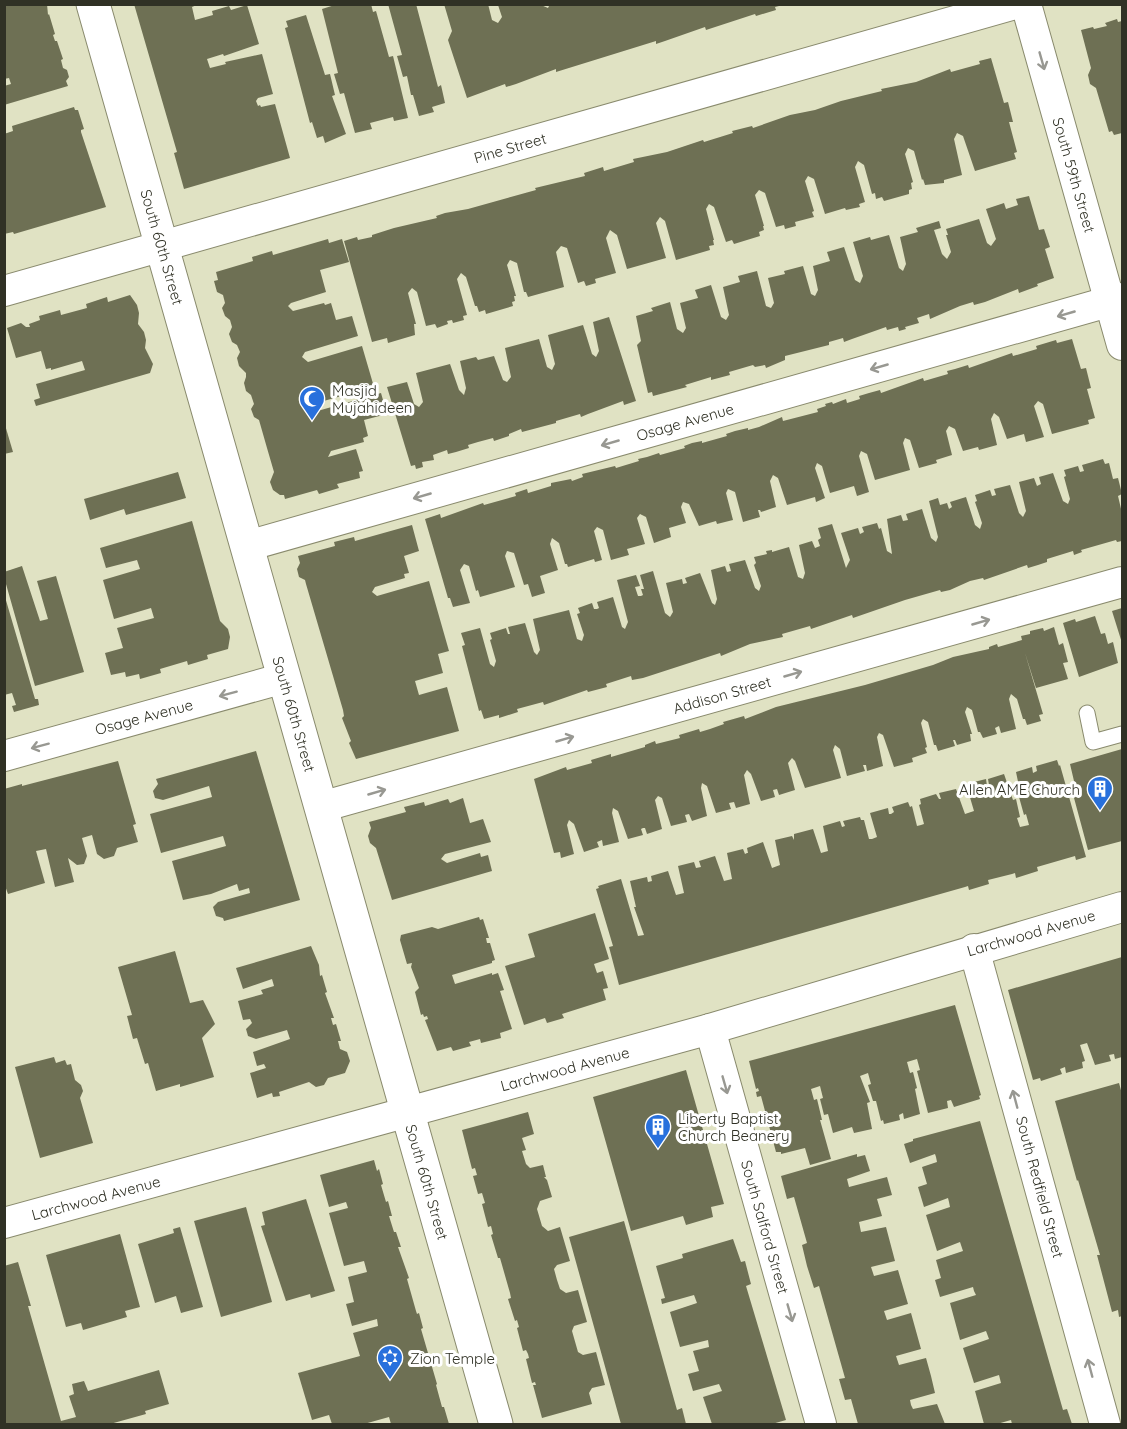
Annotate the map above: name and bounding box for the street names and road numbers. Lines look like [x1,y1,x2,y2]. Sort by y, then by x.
street label: South 59th Street [1048,115,1100,235]
street label: Pine Street [472,129,548,167]
street label: South 60th Street [136,187,188,307]
street label: Osage Avenue [634,399,736,445]
street label: South 60th Street [268,654,320,774]
street label: Addison Street [671,672,773,718]
street label: Osage Avenue [93,695,195,739]
street label: Larchwood Avenue [965,906,1097,960]
street label: Larchwood Avenue [498,1043,632,1095]
street label: South Redfield Street [1012,1114,1068,1260]
street label: South 60th Street [401,1122,453,1242]
street label: South Salford Street [737,1158,793,1296]
street label: Larchwood Avenue [29,1172,163,1224]

